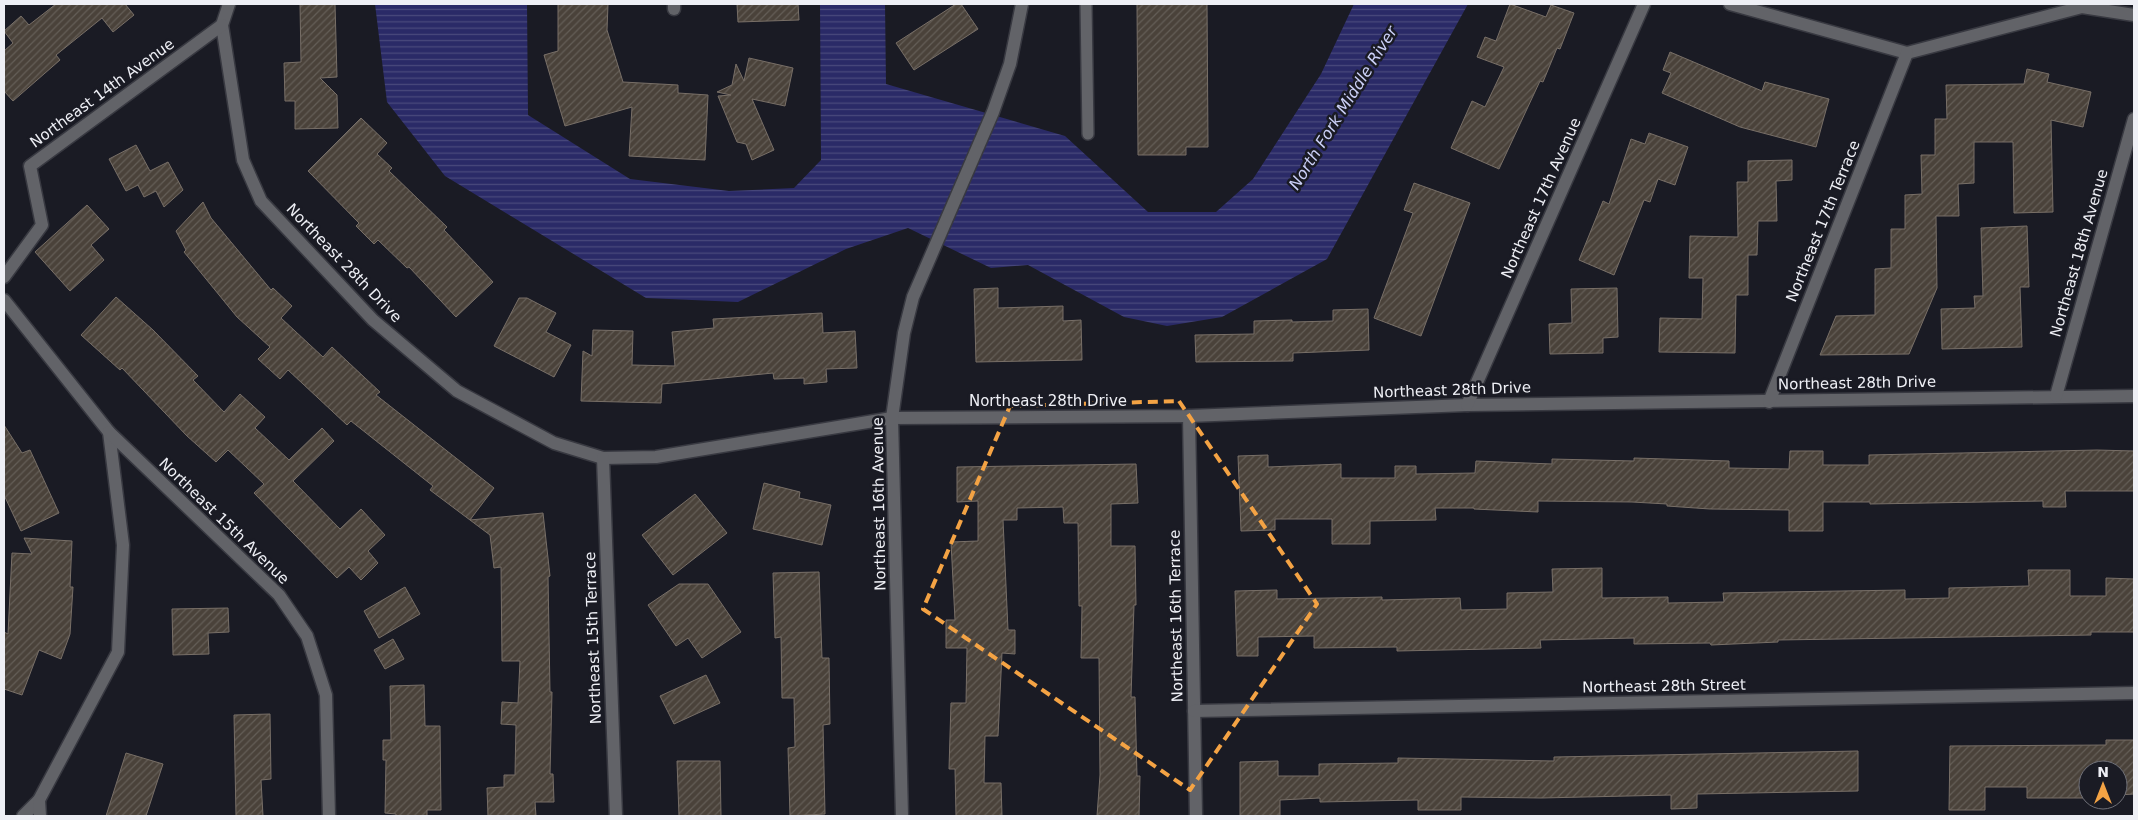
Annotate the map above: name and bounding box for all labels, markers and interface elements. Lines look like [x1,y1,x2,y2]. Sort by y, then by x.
water label: North Fork Middle River [1285,22,1402,193]
street label: Northeast 14th Avenue [26,35,178,151]
street label: Northeast 17th Avenue [1497,115,1585,281]
street label: Northeast 17th Terrace [1782,138,1864,304]
street label: Northeast 18th Avenue [2046,167,2112,339]
street label: Northeast 28th Drive [283,200,405,326]
street label: Northeast 28th Drive [1778,373,1936,393]
street label: Northeast 28th Drive [1373,378,1531,402]
street label: Northeast 28th Drive [969,392,1127,410]
street label: Northeast 16th Avenue [868,417,890,591]
street label: Northeast 15th Avenue [155,454,293,588]
street label: Northeast 16th Terrace [1165,530,1187,702]
street label: Northeast 15th Terrace [581,551,605,725]
street label: Northeast 28th Street [1582,676,1746,696]
north arrow [2078,760,2128,810]
text: N [2097,764,2109,780]

